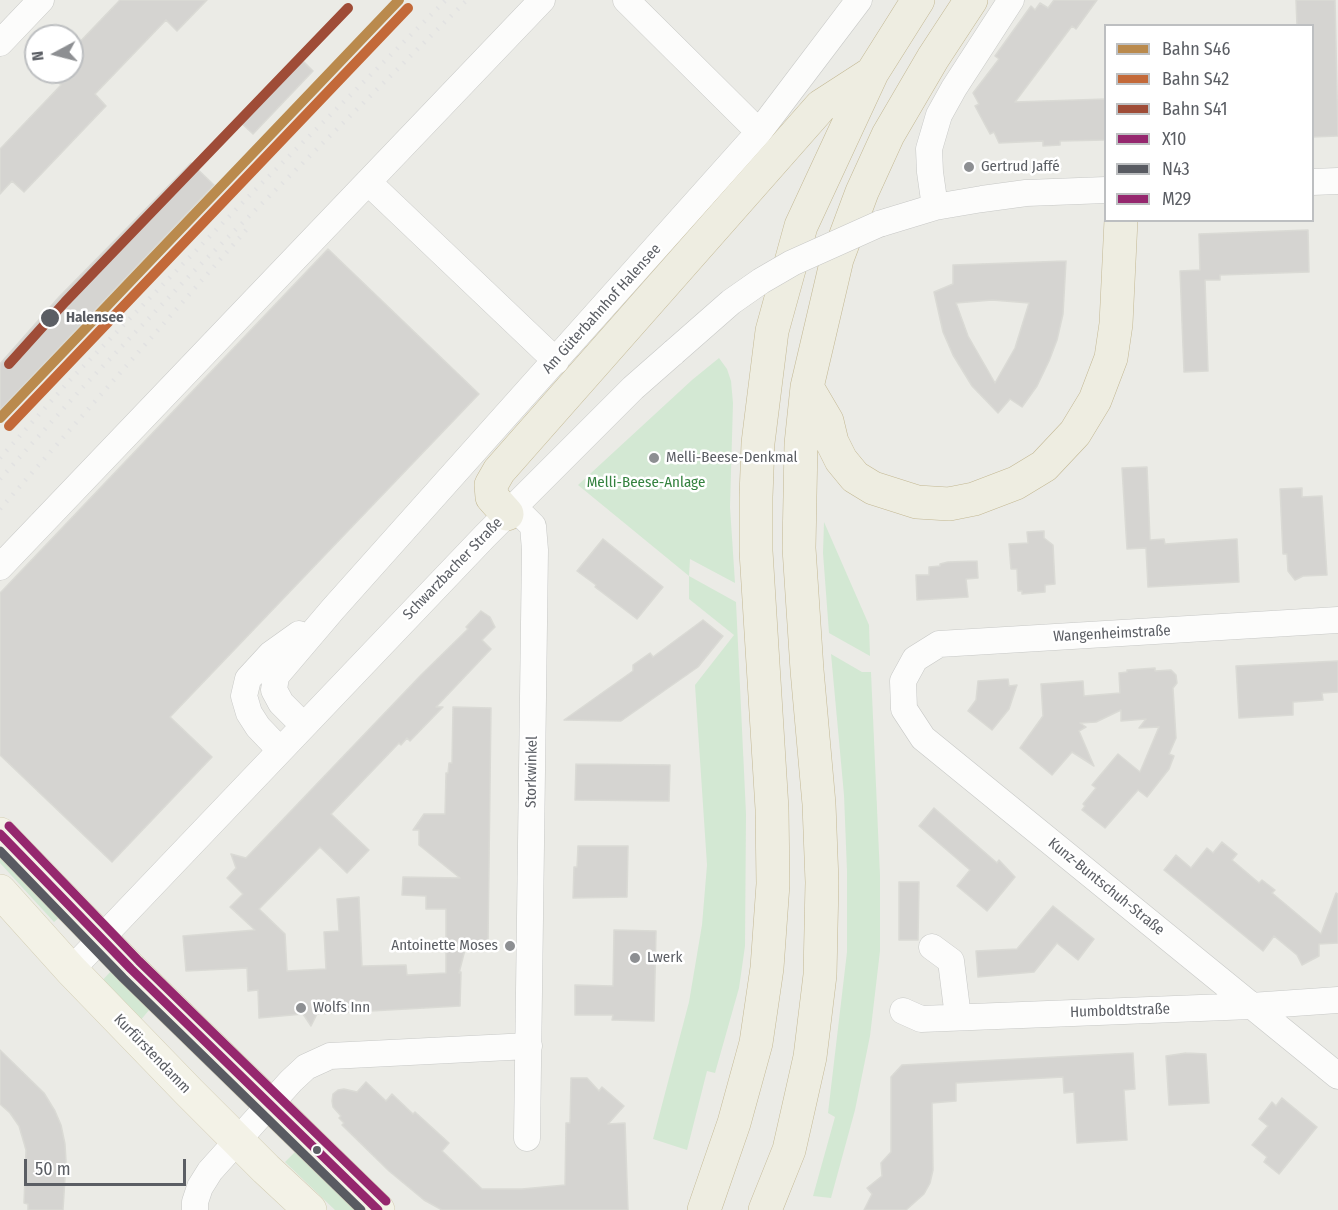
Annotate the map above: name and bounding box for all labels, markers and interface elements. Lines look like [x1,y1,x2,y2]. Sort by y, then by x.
north arrow [24,24,84,84]
legend [1104,24,1314,222]
text: Bahn S46 [1162,38,1230,60]
text: N [28,50,48,62]
text: Bahn S42 [1162,68,1229,90]
text: Bahn S41 [1162,98,1228,120]
text: X10 [1162,128,1186,150]
place label: Gertrud Jaffé [981,158,1060,176]
text: N43 [1162,158,1190,180]
marker: Gertrud Jaffé [962,160,976,174]
text: M29 [1162,188,1191,210]
street label: Am Güterbahnhof Halensee [539,240,665,378]
marker: Halensee [39,307,61,329]
place label: Halensee [66,309,124,327]
place label: Melli-Beese-Denkmal [666,449,797,467]
marker: Melli-Beese-Denkmal [647,451,661,465]
park label: Melli-Beese-Anlage [587,474,705,492]
street label: Schwarzbacher Straße [400,514,506,624]
street label: Wangenheimstraße [1053,622,1171,646]
street label: Storkwinkel [522,736,542,808]
street label: Kunz-Buntschuh-Straße [1044,834,1168,940]
place label: Antoinette Moses [391,937,498,955]
marker: Antoinette Moses [503,939,517,953]
place label: Lwerk [647,949,682,967]
marker: Lwerk [628,951,642,965]
place label: Wolfs Inn [313,999,370,1017]
street label: Humboldtstraße [1070,1000,1170,1022]
marker: Wolfs Inn [294,1001,308,1015]
street label: Kurfürstendamm [110,1011,194,1097]
unlabelled marker [311,1144,323,1156]
scale bar [27,1147,189,1185]
text: 50 m [35,1158,71,1180]

